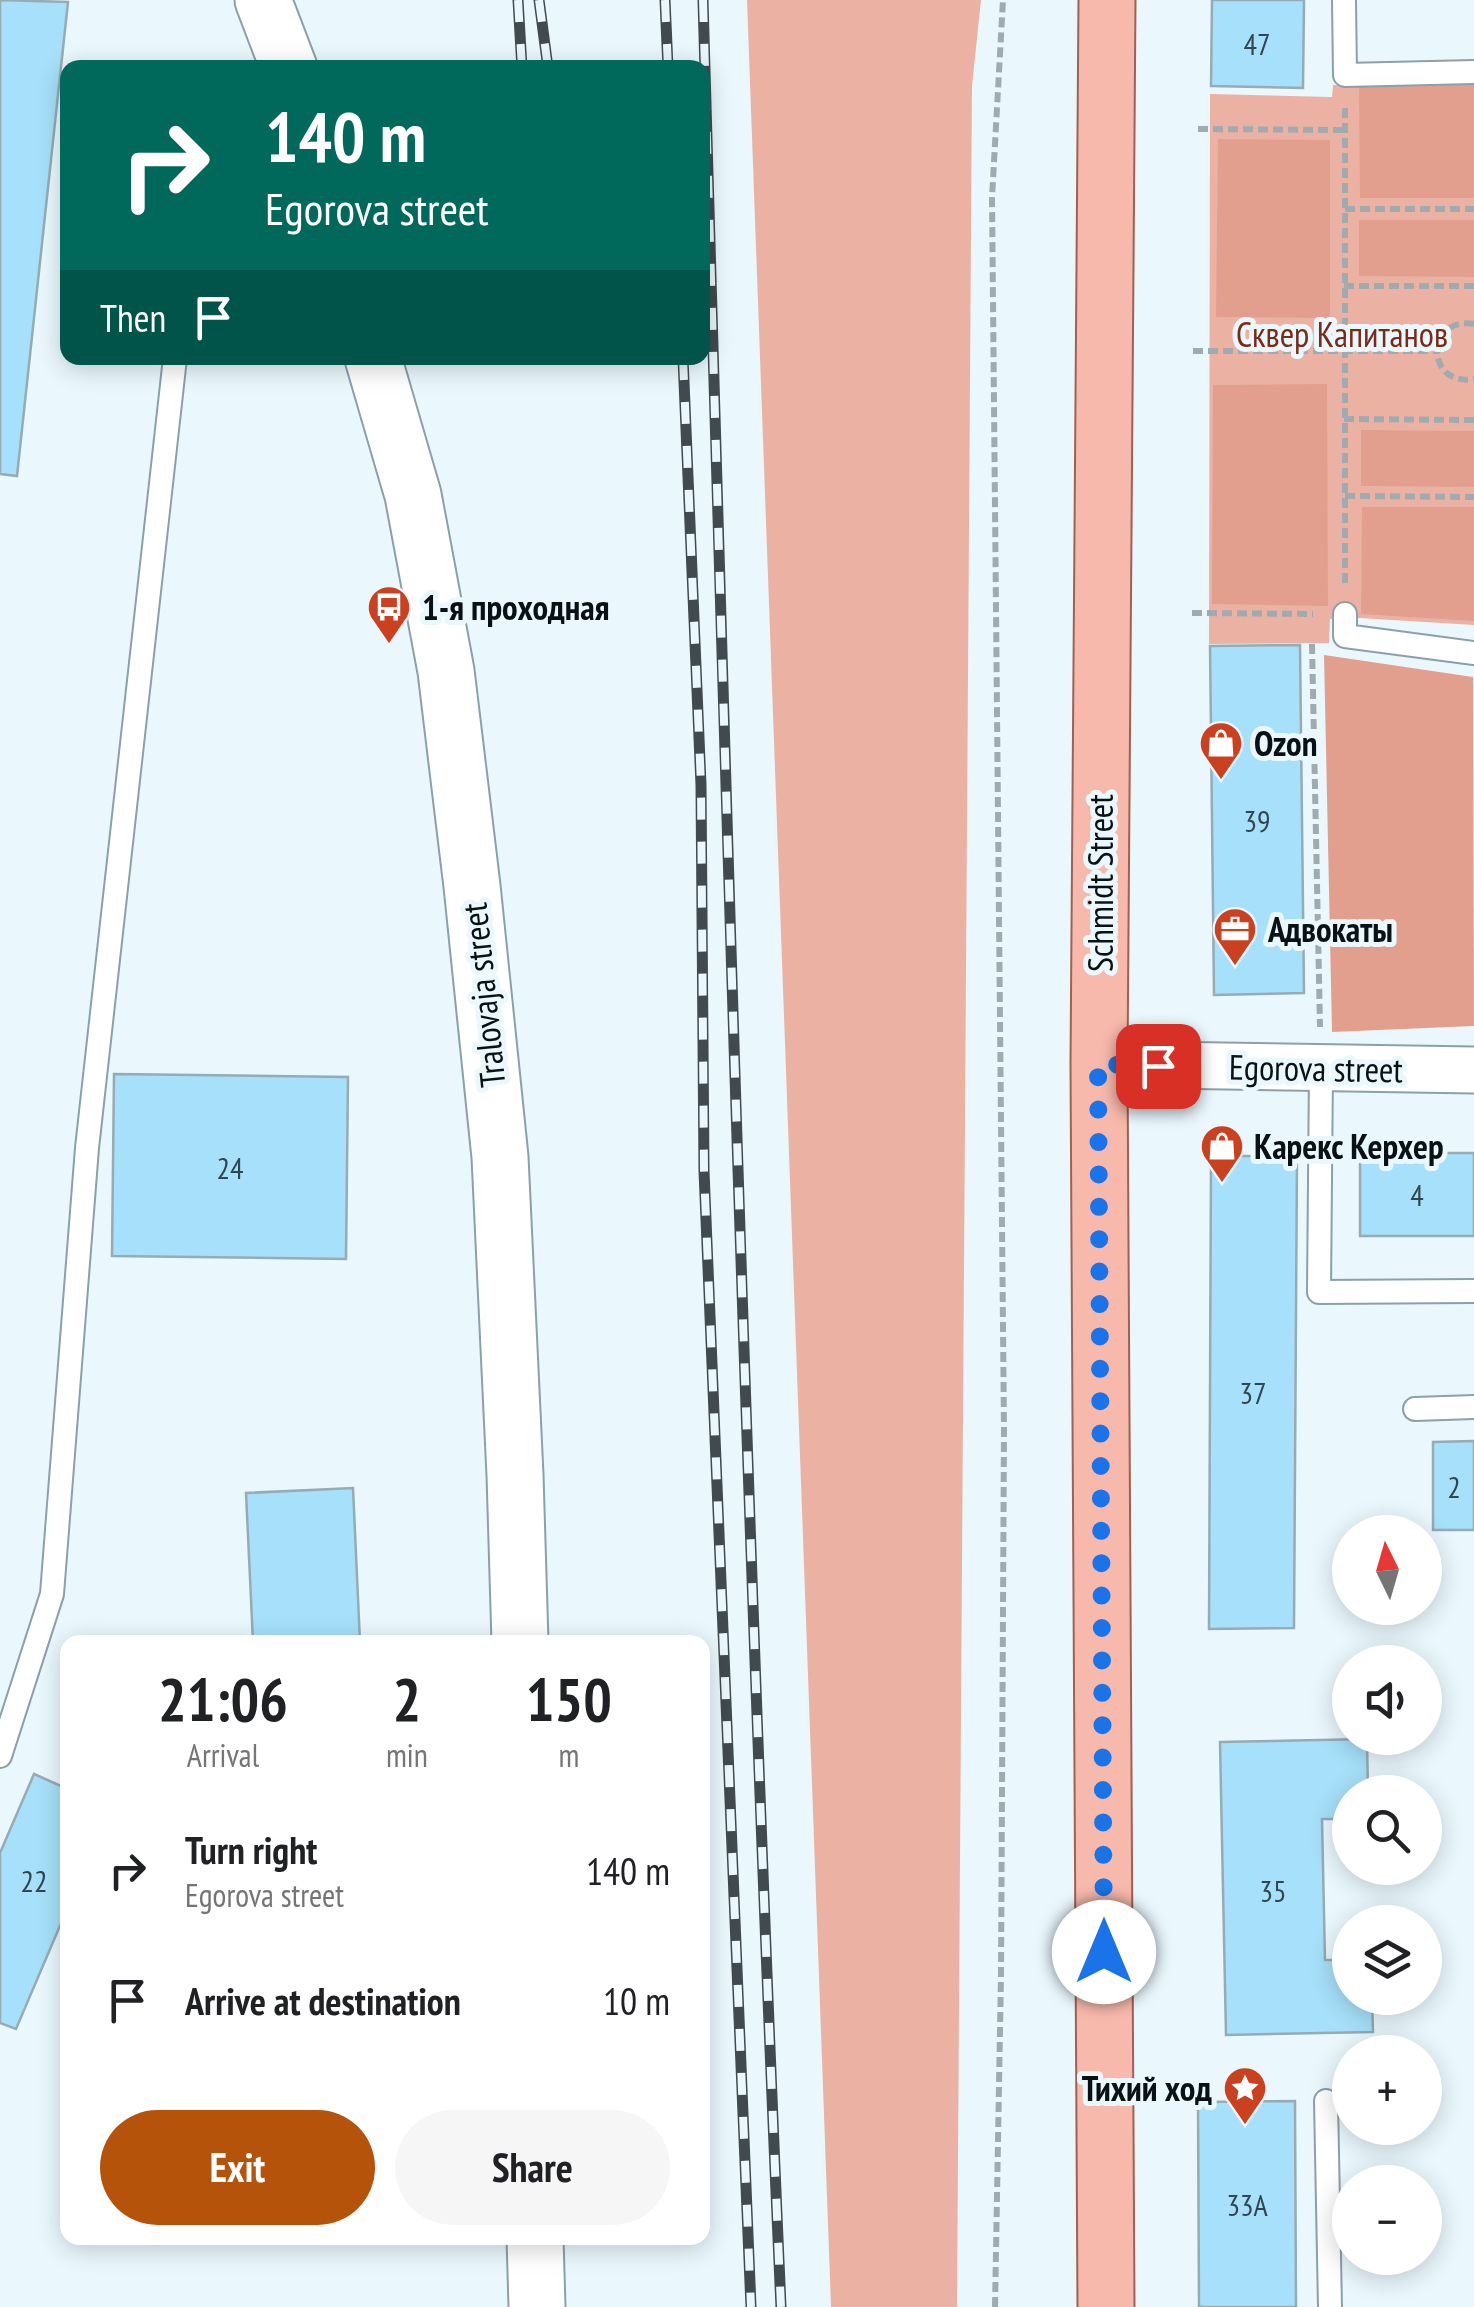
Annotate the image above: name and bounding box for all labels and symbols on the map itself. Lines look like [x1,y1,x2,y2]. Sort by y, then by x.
house number: 47 [1244,24,1271,63]
park label: Сквер Капитанов [1236,311,1448,357]
bus stop icon: 1-я проходная [366,584,412,645]
place label: 1-я проходная [422,584,609,630]
shop icon: Ozon [1198,720,1244,781]
place label: Ozon [1254,720,1317,766]
street label: Schmidt Street [1077,794,1123,972]
house number: 39 [1244,801,1271,840]
street label: Tralovaja street [450,900,516,1089]
office icon: Адвокаты [1212,906,1258,967]
place label: Адвокаты [1267,906,1393,952]
pin [1116,1024,1201,1109]
street label: Egorova street [1229,1043,1404,1093]
shop icon: Карекс Керхер [1199,1123,1245,1184]
place label: Карекс Керхер [1254,1123,1444,1169]
house number: 24 [217,1148,244,1187]
house number: 4 [1410,1175,1424,1214]
house number: 37 [1240,1373,1267,1412]
house number: 2 [1447,1467,1461,1506]
north arrow [1332,1515,1442,1625]
house number: 22 [21,1861,48,1900]
house number: 35 [1260,1871,1287,1910]
position arrow [1052,1900,1156,2004]
place label: Тихий ход [1082,2065,1212,2111]
place icon: Тихий ход [1222,2065,1268,2126]
house number: 33А [1226,2185,1268,2224]

